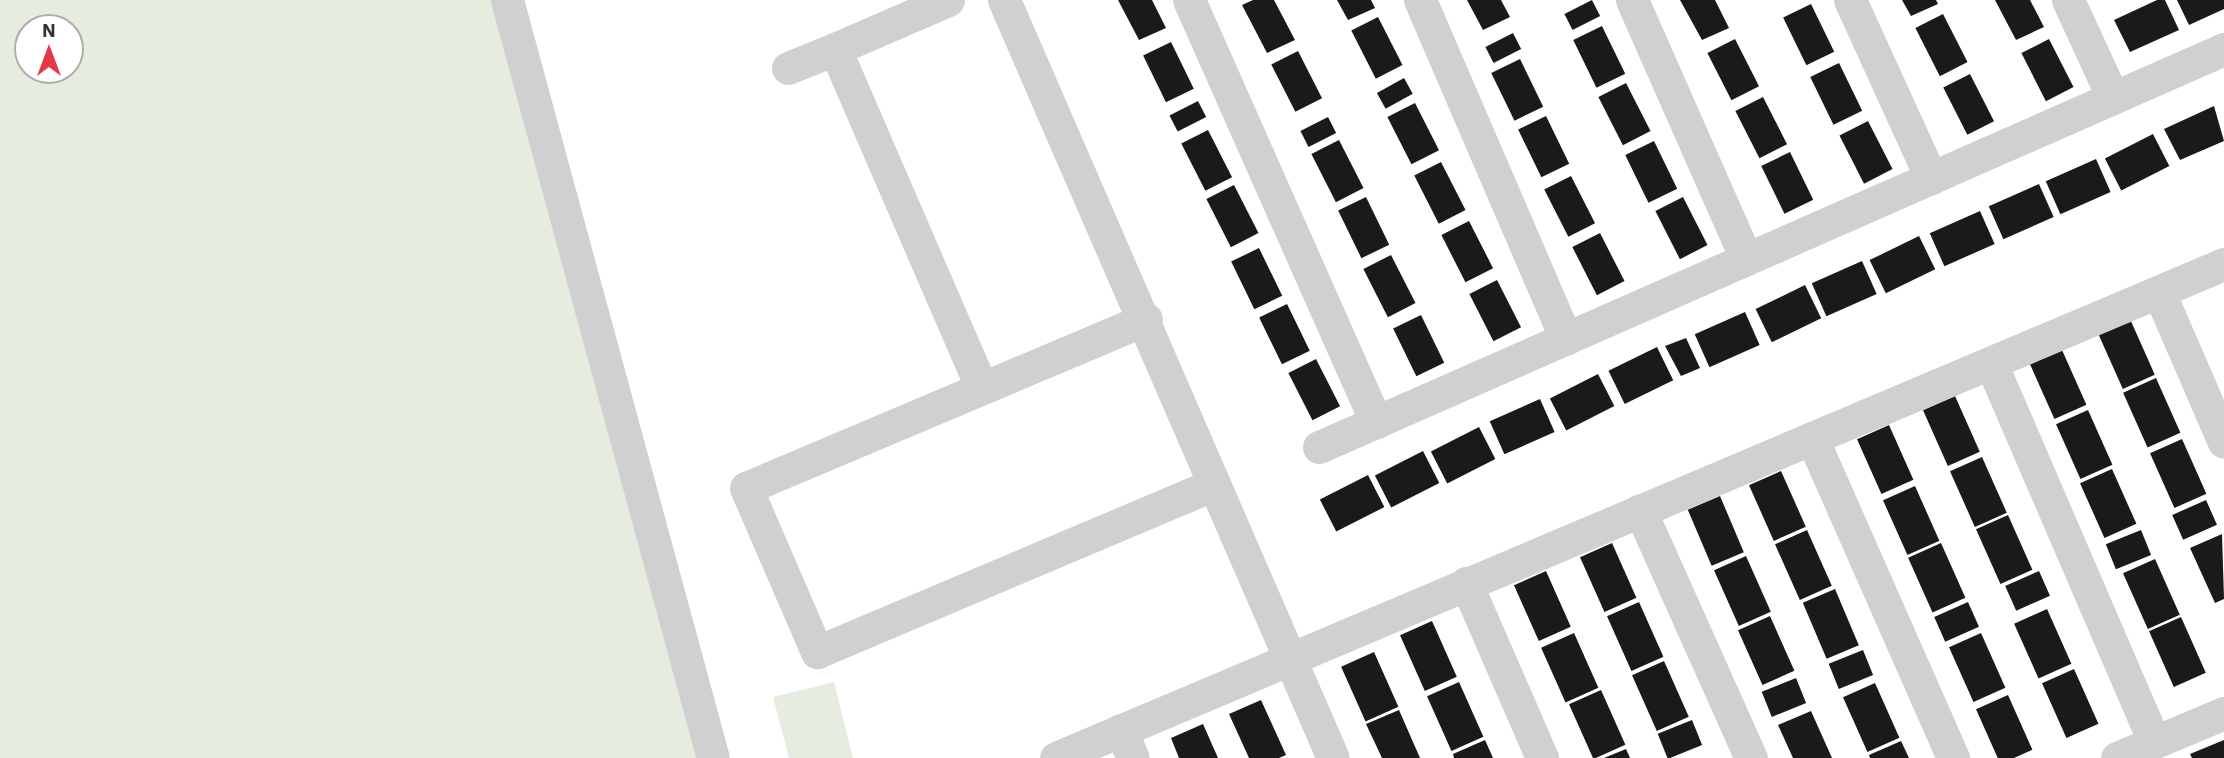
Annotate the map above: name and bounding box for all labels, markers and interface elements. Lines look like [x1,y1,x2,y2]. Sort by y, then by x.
north arrow [14,14,84,84]
text: N [42,18,56,42]

